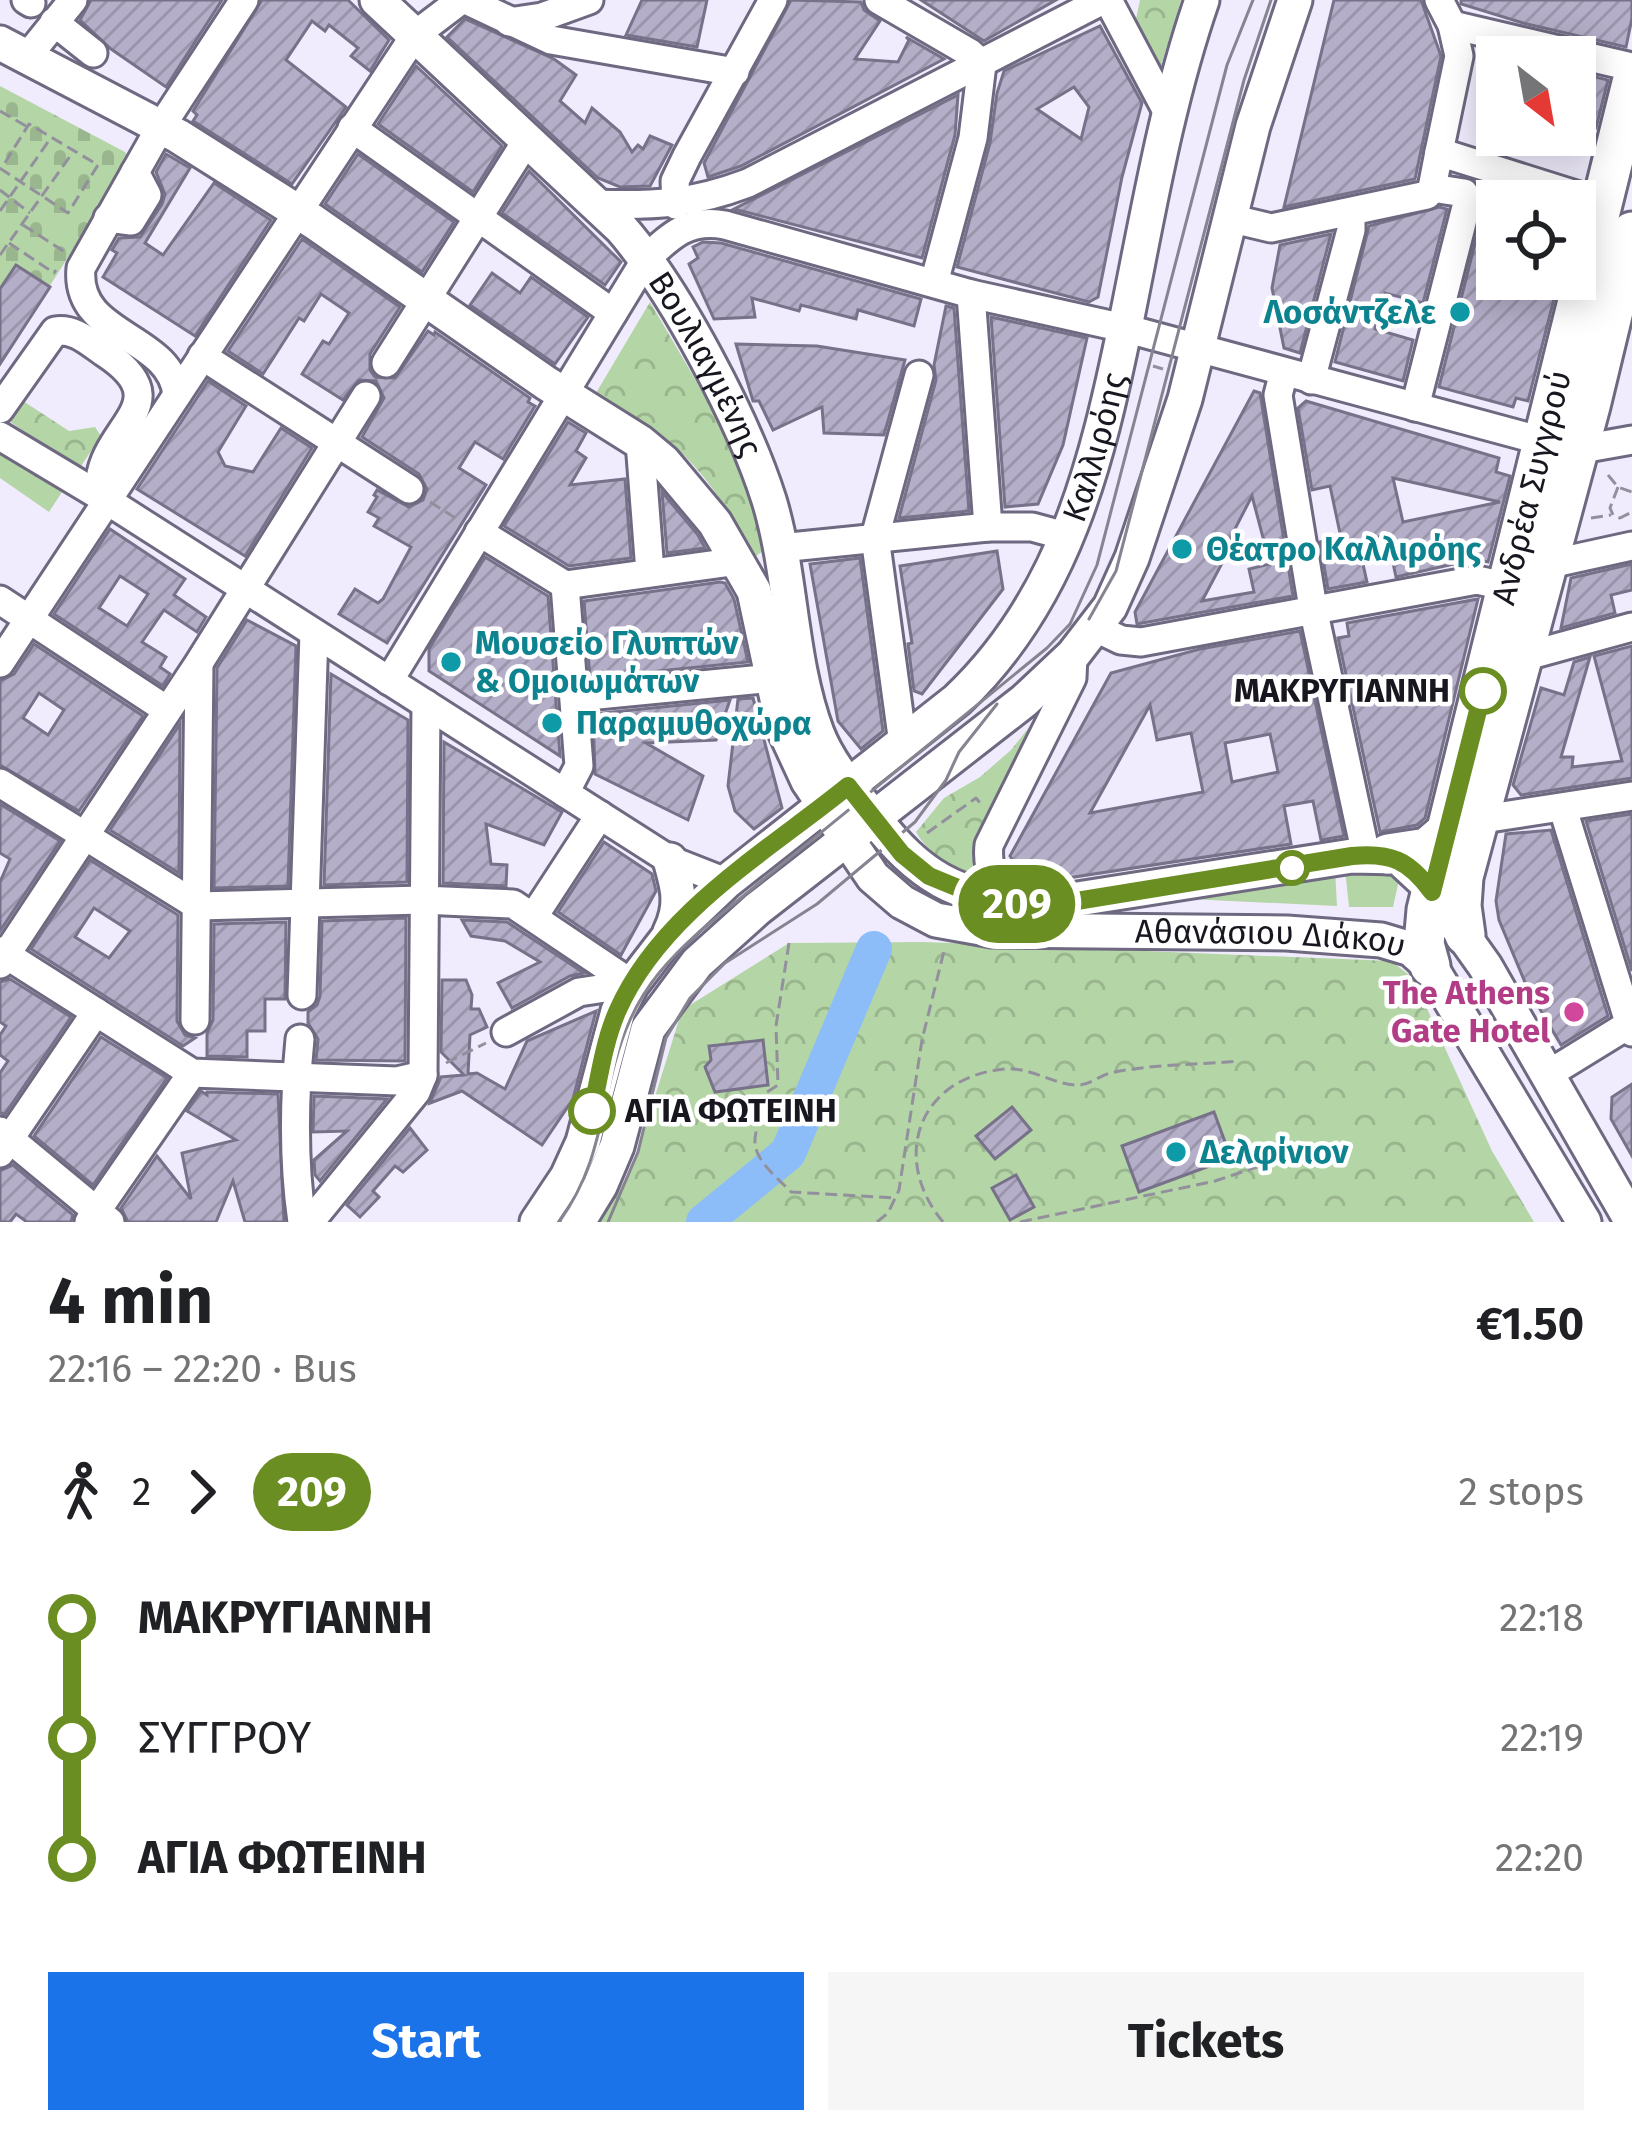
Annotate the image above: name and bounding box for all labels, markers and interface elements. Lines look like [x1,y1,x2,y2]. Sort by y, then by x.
north arrow [1476,36,1596,156]
map controls [1476,36,1596,300]
button: locate [1476,180,1596,300]
street label: Βουλιαγμένης [640,264,771,463]
place label: Λοσάντζελε [1263,292,1436,332]
marker: Λοσάντζελε [1447,299,1473,325]
street label: Ανδρέα Συγγρού [1483,367,1580,609]
street label: Καλλιρόης [1054,369,1135,527]
place label: Θέατρο Καλλιρόης [1206,529,1482,569]
marker: Θέατρο Καλλιρόης [1169,536,1195,562]
place label: Μουσείο Γλυπτών & Ομοιωμάτων [475,623,739,701]
marker: Μουσείο Γλυπτών & Ομοιωμάτων [438,649,464,675]
marker: ΜΑΚΡΥΓΙΑΝΝΗ [1461,669,1505,713]
place label: ΜΑΚΡΥΓΙΑΝΝΗ [1234,671,1450,711]
place label: Παραμυθοχώρα [576,703,812,743]
marker: Παραμυθοχώρα [539,710,565,736]
unlabelled marker [1276,852,1308,884]
line badge: 209 [948,865,1086,943]
text: 209 [982,879,1052,929]
street label: Αθανάσιου Διάκου [1135,911,1411,966]
place label: The Athens Gate Hotel [1383,973,1550,1051]
marker: The Athens Gate Hotel [1561,999,1587,1025]
marker: ΑΓΙΑ ΦΩΤΕΙΝΗ [570,1089,614,1133]
place label: ΑΓΙΑ ΦΩΤΕΙΝΗ [624,1091,837,1131]
place label: Δελφίνιον [1199,1132,1349,1172]
marker: Δελφίνιον [1163,1139,1189,1165]
text: 4 min [48,1261,213,1340]
text: €1.50 [1476,1297,1584,1351]
text: 22:16 – 22:20 · Bus [48,1346,357,1392]
icon: walk [48,1459,114,1525]
icon: forward [169,1459,235,1525]
text: 209 [277,1467,347,1517]
text: 2 [132,1469,151,1515]
text: 2 stops [1458,1469,1584,1515]
text: ΜΑΚΡΥΓΙΑΝΝΗ [138,1591,433,1645]
text: 22:18 [1499,1595,1584,1641]
text: ΣΥΓΓΡΟΥ [138,1711,311,1765]
text: 22:19 [1500,1715,1584,1761]
text: ΑΓΙΑ ΦΩΤΕΙΝΗ [138,1831,427,1885]
text: 22:20 [1495,1835,1584,1881]
button: Start [48,1972,804,2110]
button: Tickets [828,1972,1584,2110]

